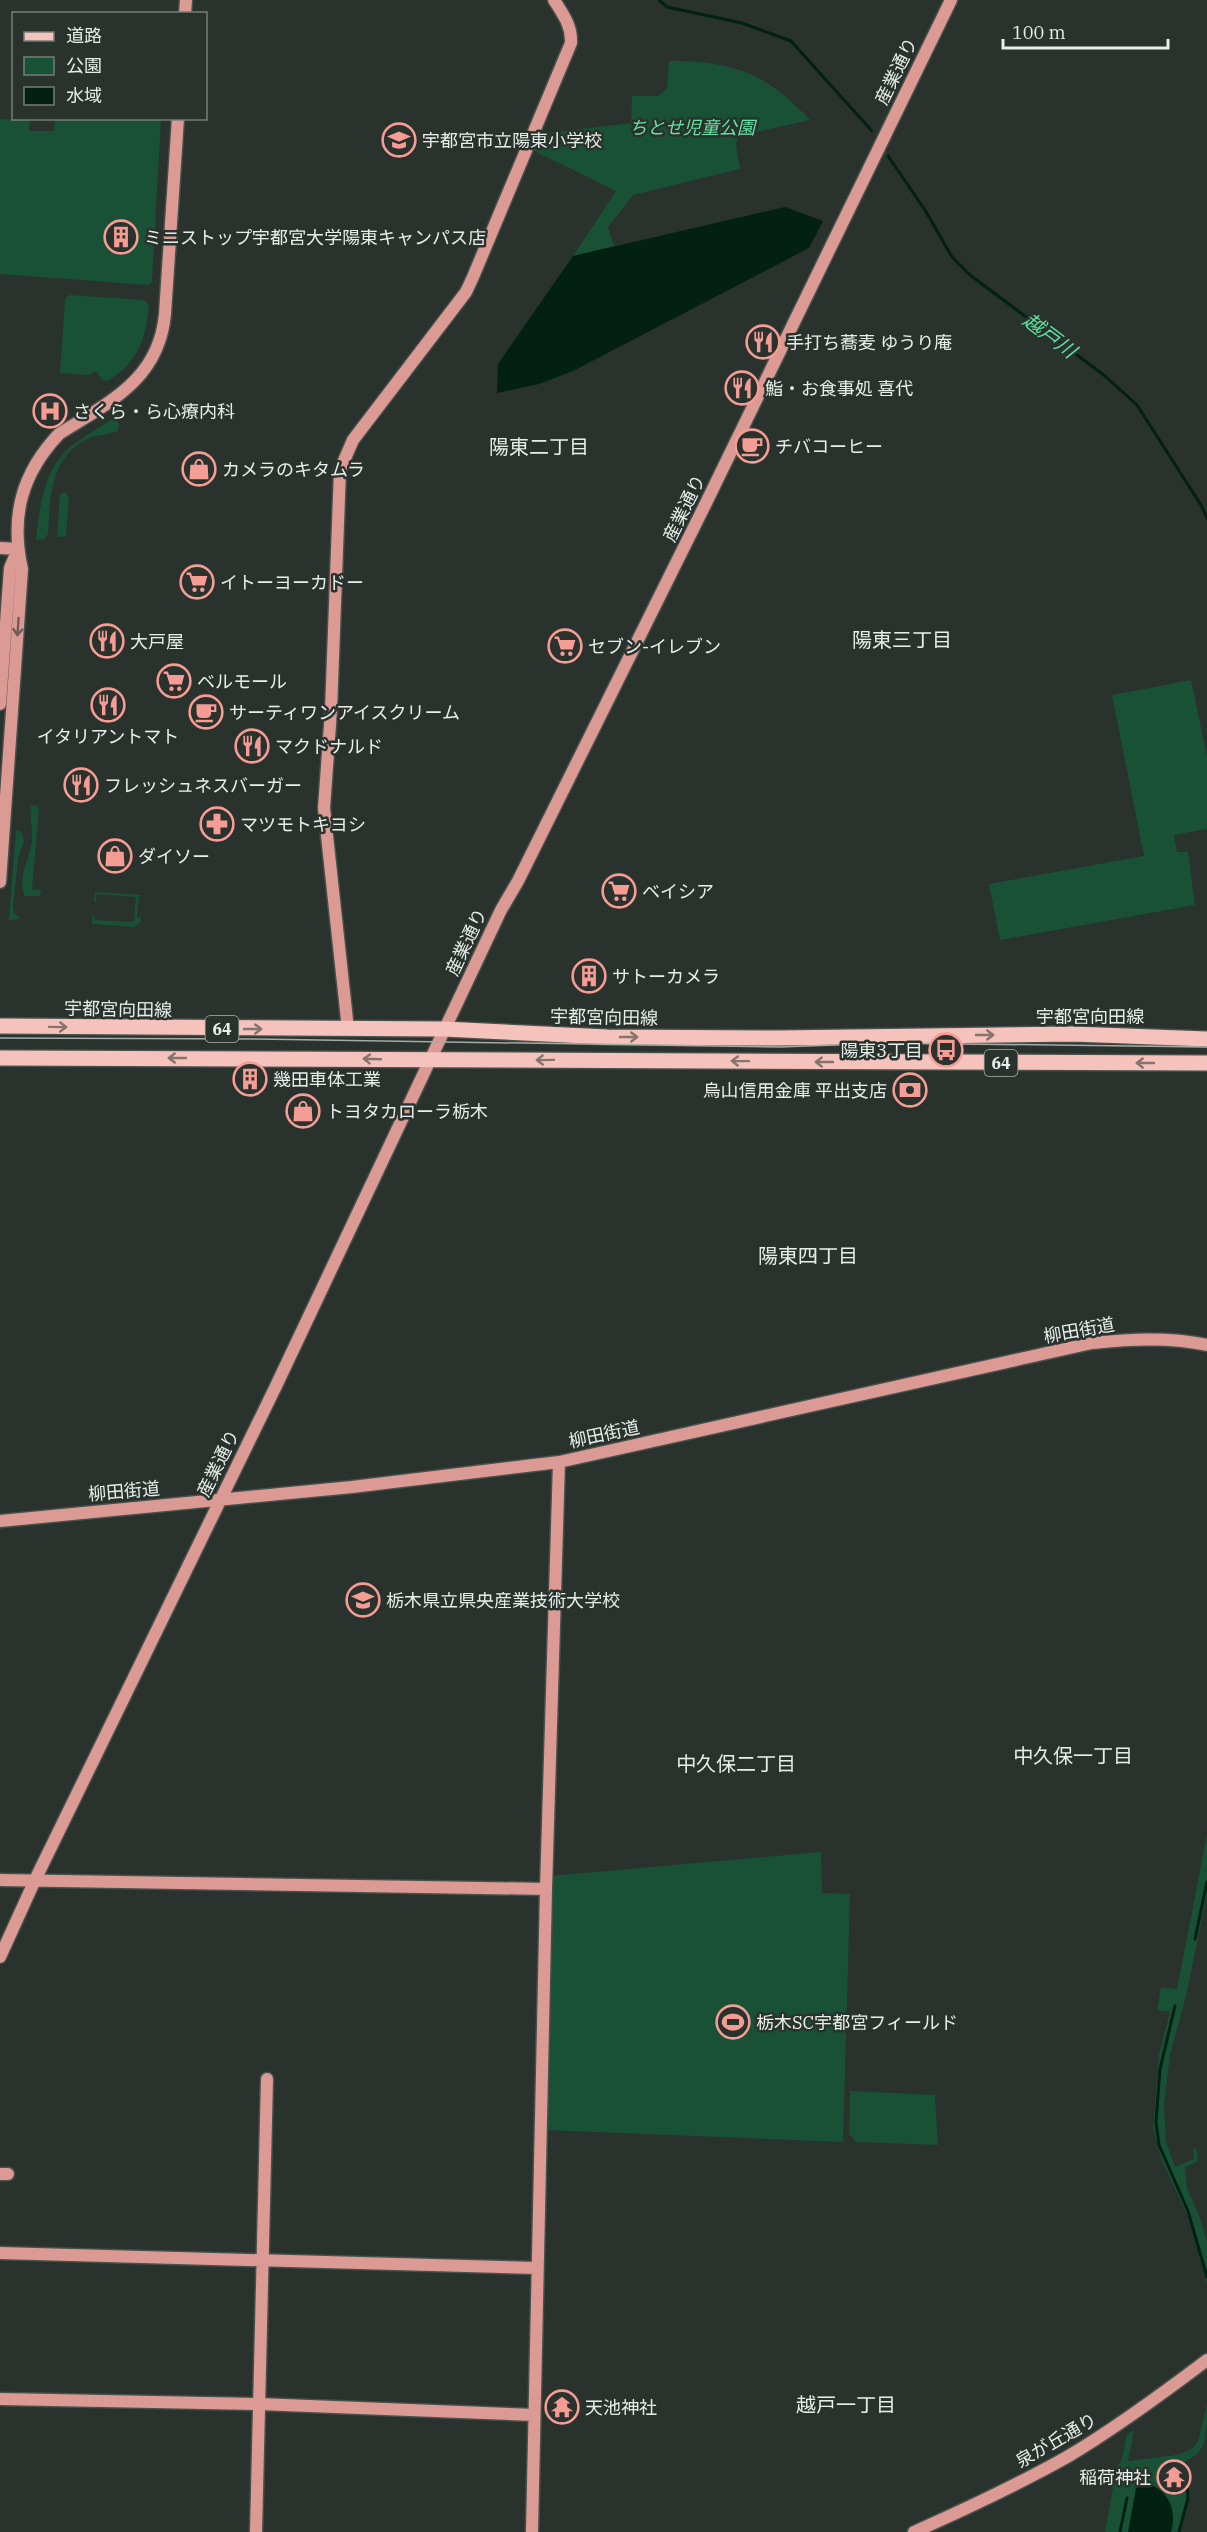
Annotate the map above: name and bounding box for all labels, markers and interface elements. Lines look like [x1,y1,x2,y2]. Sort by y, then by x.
legend [12,12,207,120]
scale bar [1003,12,1168,50]
text: 100 m [1012,21,1066,44]
text: 道路 [66,24,102,47]
street label: 産業通り [870,34,922,108]
text: 公園 [66,54,102,77]
text: 水域 [66,84,102,107]
park label: ちとせ児童公園 [629,116,758,139]
school or university icon: 宇都宮市立陽東小学校 [381,122,417,158]
place label: 宇都宮市立陽東小学校 [422,129,602,152]
building icon: ミニストップ宇都宮大学陽東キャンパス店 [103,219,139,255]
place label: ミニストップ宇都宮大学陽東キャンパス店 [144,226,486,249]
water label: 越戸川 [1018,306,1084,365]
restaurant icon: 手打ち蕎麦 ゆうり庵 [745,324,781,360]
place label: 手打ち蕎麦 ゆうり庵 [786,331,952,354]
restaurant icon: 鮨・お食事処 喜代 [724,370,760,406]
place label: 鮨・お食事処 喜代 [765,377,913,400]
hospital icon: さくら・ら心療内科 [32,393,68,429]
place label: さくら・ら心療内科 [73,400,235,423]
cafe icon: チバコーヒー [734,428,770,464]
district label: 陽東二丁目 [489,433,589,460]
place label: チバコーヒー [775,435,883,458]
shop icon: カメラのキタムラ [181,451,217,487]
place label: カメラのキタムラ [222,458,365,481]
street label: 産業通り [658,471,710,545]
supermarket icon: イトーヨーカドー [179,564,215,600]
place label: イトーヨーカドー [220,571,364,594]
one-way arrow [13,617,24,637]
restaurant icon: 大戸屋 [89,623,125,659]
district label: 陽東三丁目 [852,626,952,653]
supermarket icon: セブン-イレブン [547,628,583,664]
place label: 大戸屋 [130,630,184,653]
place label: セブン-イレブン [588,635,721,658]
supermarket icon: ベルモール [156,663,192,699]
place label: ベルモール [197,670,287,693]
restaurant icon: イタリアントマト [90,687,126,723]
cafe icon: サーティワンアイスクリーム [188,694,224,730]
place label: サーティワンアイスクリーム [229,701,460,724]
place label: イタリアントマト [37,725,179,748]
restaurant icon: マクドナルド [234,728,270,764]
place label: マクドナルド [275,735,383,758]
restaurant icon: フレッシュネスバーガー [63,767,99,803]
place label: フレッシュネスバーガー [104,774,302,797]
pharmacy icon: マツモトキヨシ [199,806,235,842]
place label: マツモトキヨシ [240,813,366,836]
shop icon: ダイソー [97,838,133,874]
place label: ダイソー [138,845,210,868]
supermarket icon: ベイシア [601,873,637,909]
place label: ベイシア [642,880,714,903]
street label: 産業通り [440,905,492,979]
building icon: サトーカメラ [571,958,607,994]
place label: サトーカメラ [612,965,720,988]
street label: 宇都宮向田線 [64,997,172,1021]
street label: 宇都宮向田線 [550,1005,658,1029]
street label: 宇都宮向田線 [1036,1005,1144,1028]
road number: 64 [206,1016,238,1042]
one-way arrow [48,1022,68,1033]
one-way arrow [243,1023,263,1035]
one-way arrow [975,1029,995,1041]
one-way arrow [618,1031,638,1043]
bus stop icon: 陽東3丁目 [928,1032,964,1068]
place label: 陽東3丁目 [840,1039,923,1062]
road number: 64 [984,1050,1018,1076]
one-way arrow [167,1052,187,1064]
one-way arrow [362,1054,382,1065]
one-way arrow [535,1055,555,1066]
one-way arrow [730,1056,750,1067]
one-way arrow [815,1056,835,1068]
one-way arrow [1136,1057,1156,1069]
building icon: 幾田車体工業 [232,1061,268,1097]
place label: 幾田車体工業 [273,1068,381,1091]
bank icon: 烏山信用金庫 平出支店 [892,1072,928,1108]
place label: 烏山信用金庫 平出支店 [703,1079,887,1102]
shop icon: トヨタカローラ栃木 [285,1093,321,1129]
place label: トヨタカローラ栃木 [326,1100,488,1123]
district label: 陽東四丁目 [758,1242,858,1269]
street label: 柳田街道 [1042,1312,1116,1348]
street label: 柳田街道 [566,1415,642,1453]
street label: 産業通り [192,1426,244,1500]
street label: 柳田街道 [87,1476,161,1506]
school or university icon: 栃木県立県央産業技術大学校 [345,1582,381,1618]
place label: 栃木県立県央産業技術大学校 [386,1589,620,1612]
district label: 中久保一丁目 [1013,1742,1133,1769]
district label: 中久保二丁目 [676,1750,796,1777]
sports icon: 栃木SC宇都宮フィールド [715,2004,751,2040]
place label: 栃木SC宇都宮フィールド [756,2011,958,2034]
temple icon: 天池神社 [544,2389,580,2425]
district label: 越戸一丁目 [796,2391,896,2418]
place label: 天池神社 [585,2396,657,2419]
street label: 泉が丘通り [1011,2408,1101,2472]
temple icon: 稲荷神社 [1156,2459,1192,2495]
place label: 稲荷神社 [1079,2466,1151,2489]

